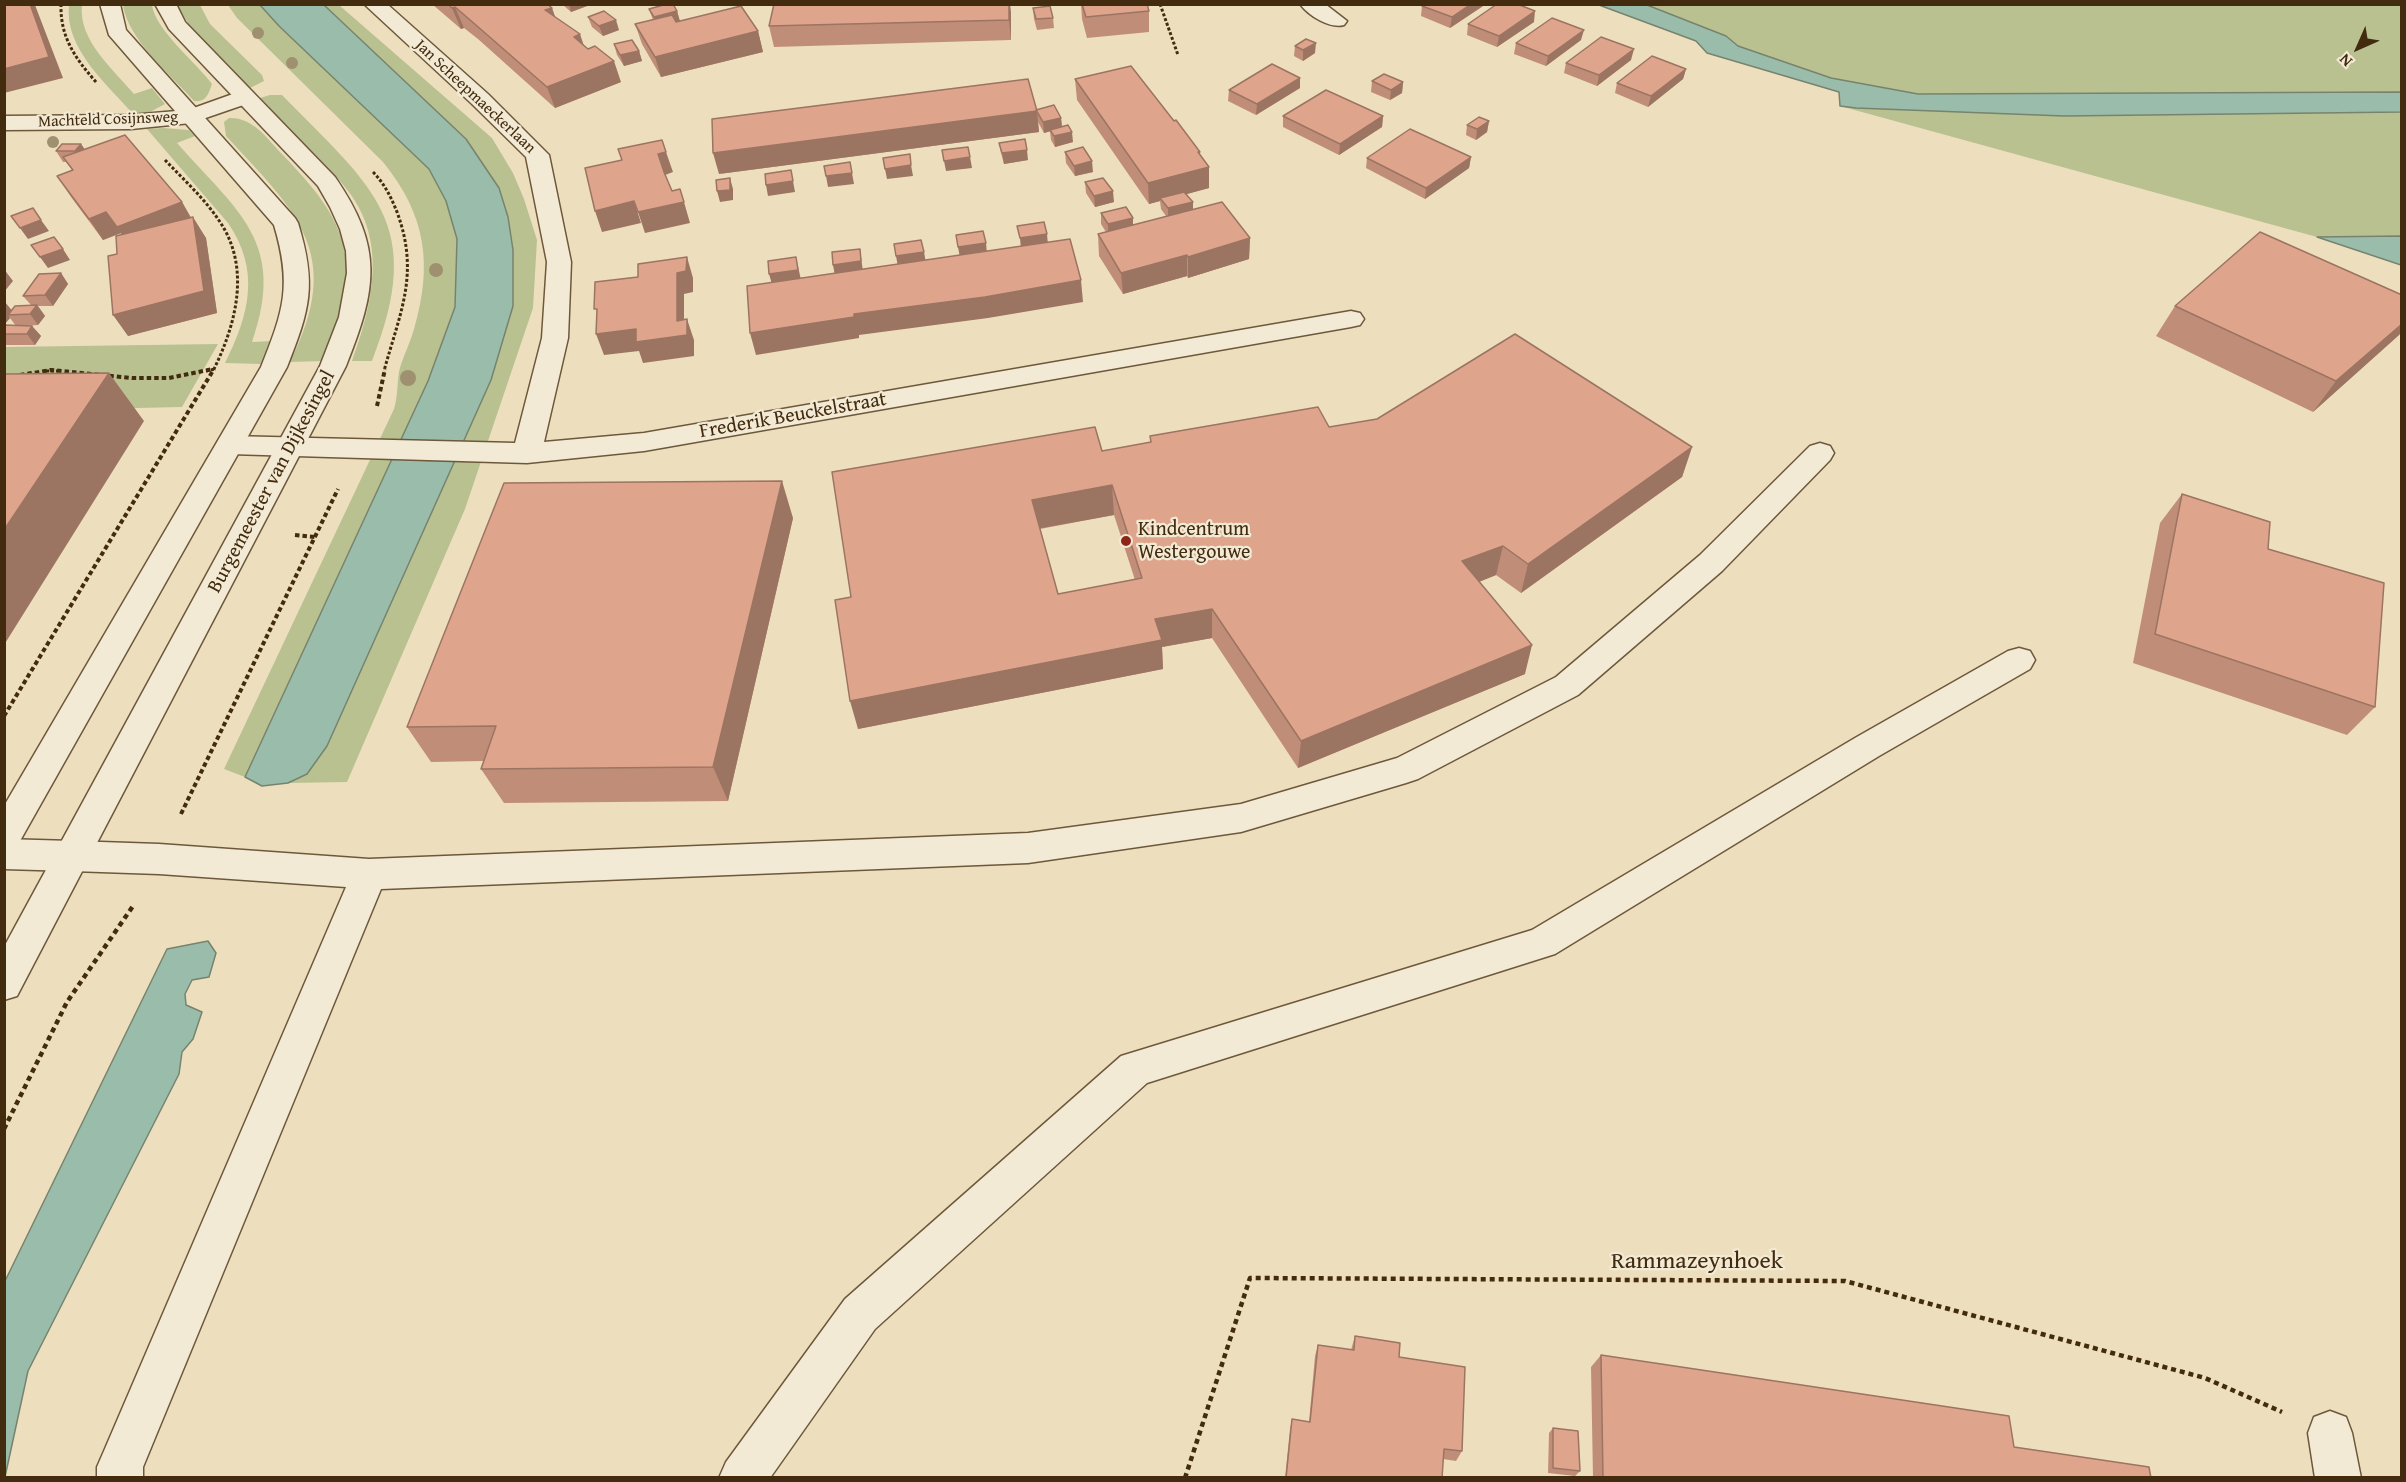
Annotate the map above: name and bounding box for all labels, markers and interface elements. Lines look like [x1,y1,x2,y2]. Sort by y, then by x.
north arrow [2328,18,2388,78]
street label: Jan Scheepmaeckerlaan [411,36,539,158]
text: N [2333,48,2358,73]
street label: Machteld Cosijnsweg [38,108,178,132]
street label: Burgemeester van Dijkesingel [203,367,341,597]
street label: Frederik Beuckelstraat [698,388,888,444]
place label: Kindcentrum Westergouwe [1138,518,1250,565]
marker: Kindcentrum Westergouwe [1119,534,1133,548]
street label: Rammazeynhoek [1611,1248,1783,1276]

